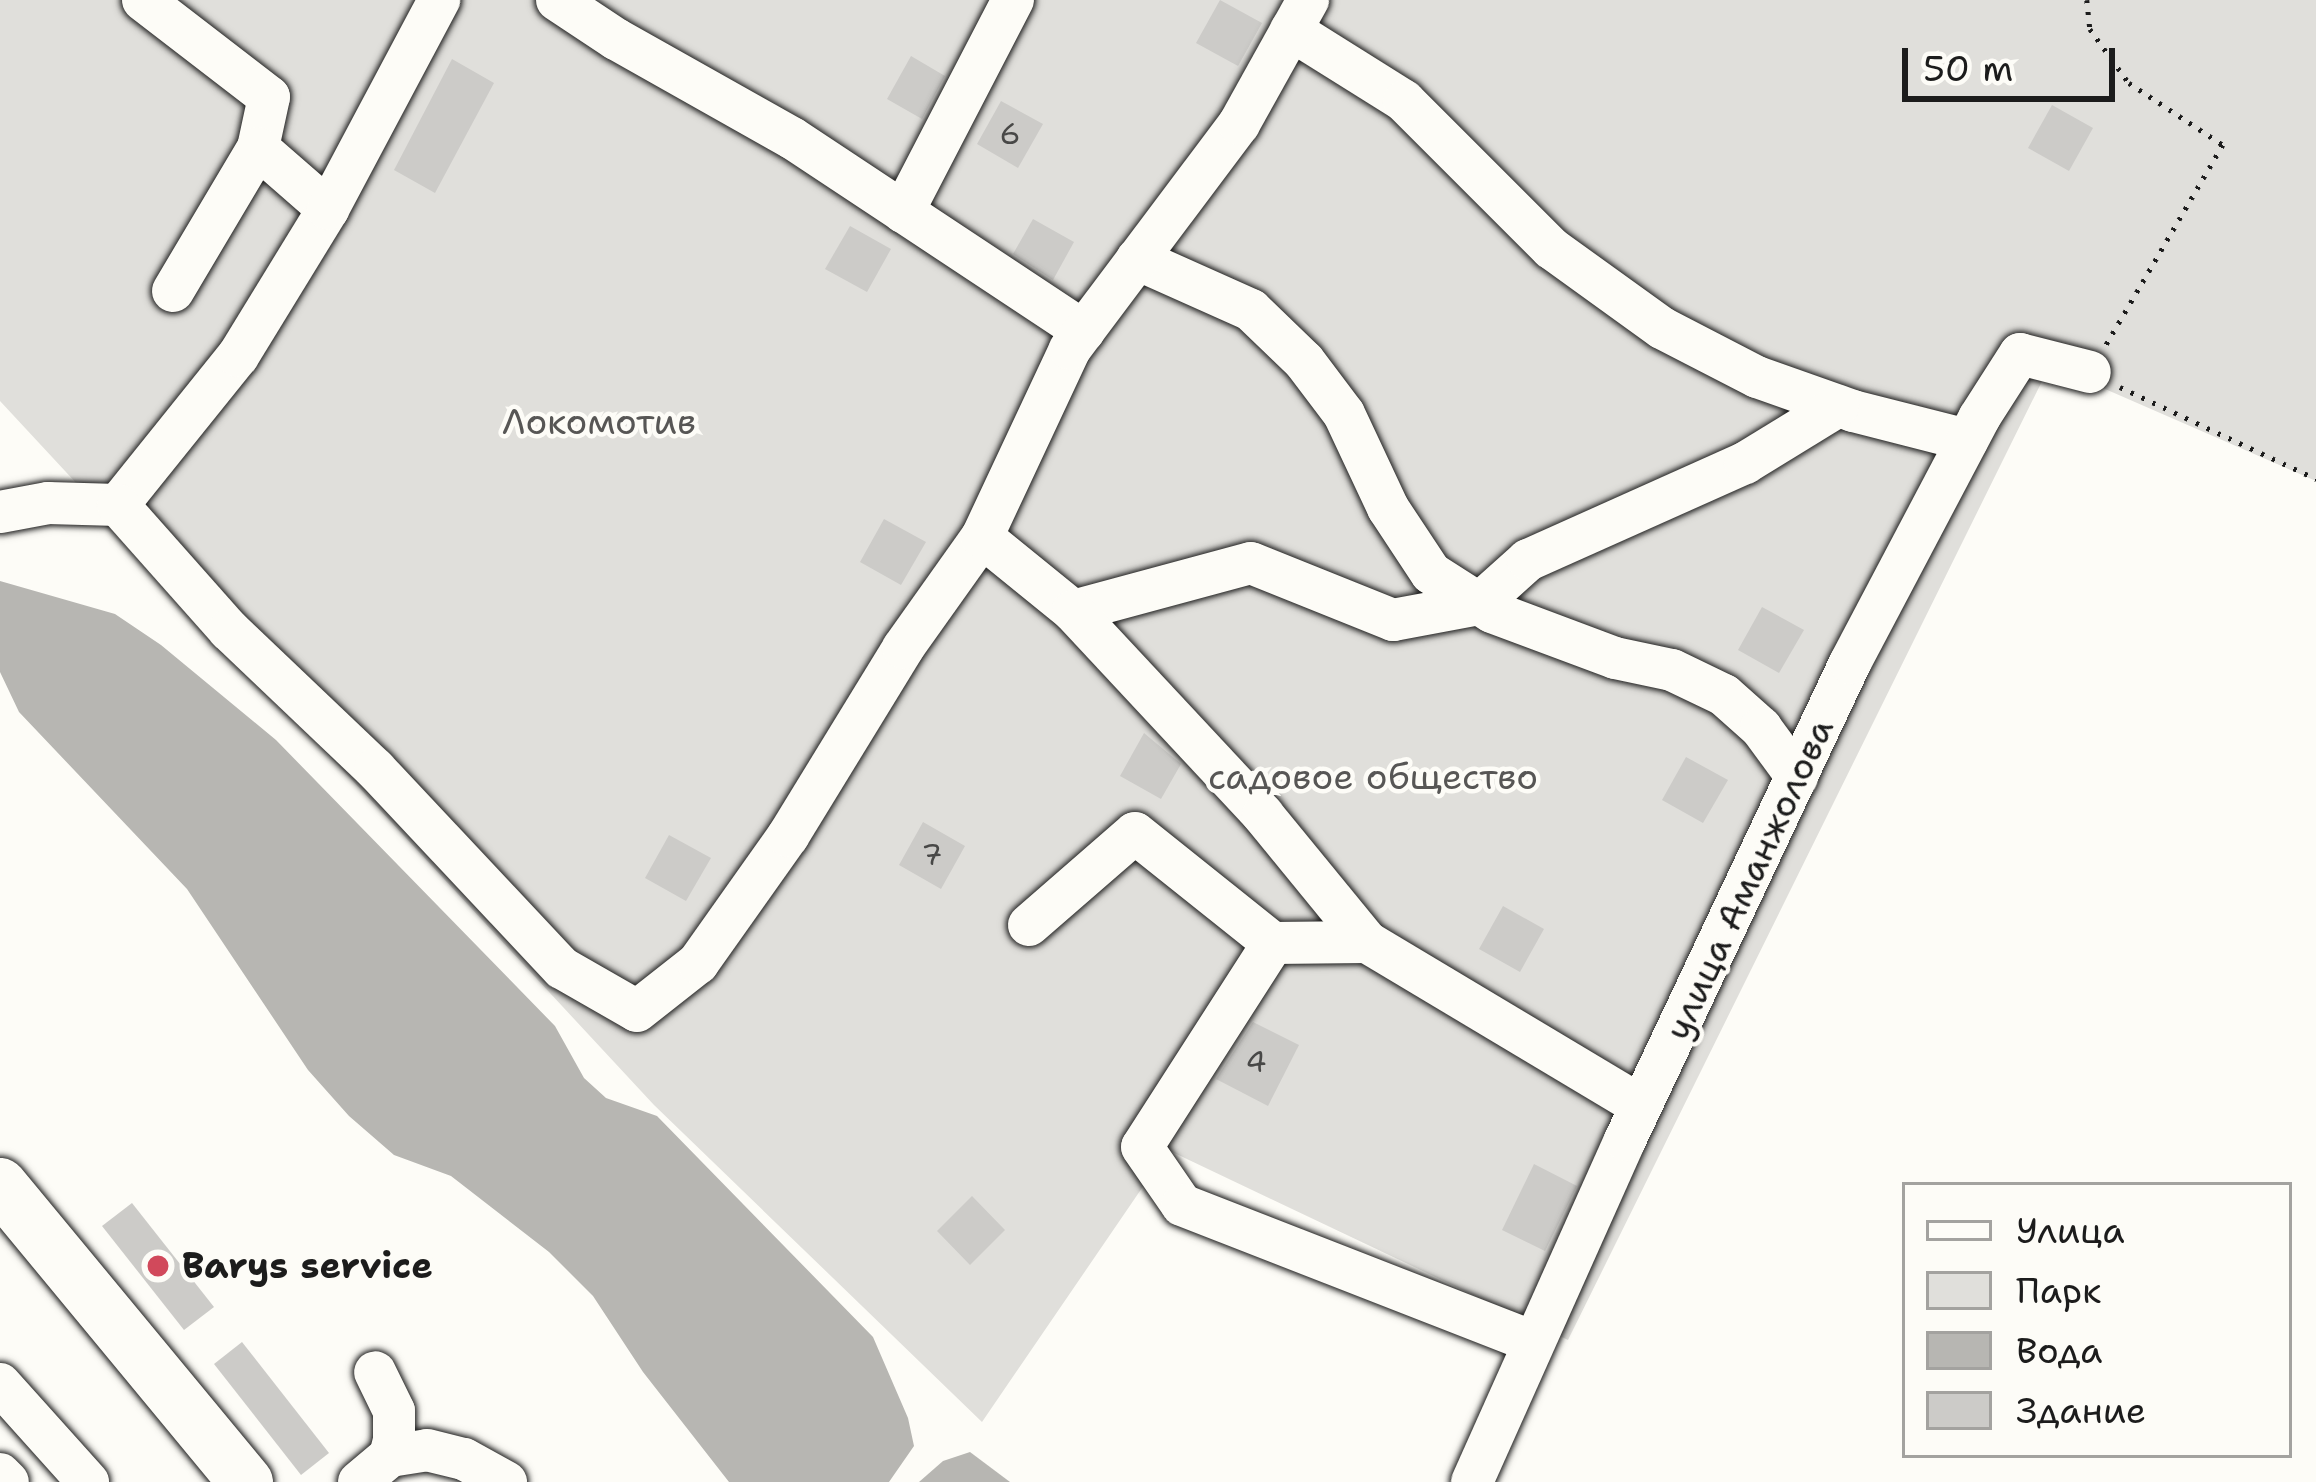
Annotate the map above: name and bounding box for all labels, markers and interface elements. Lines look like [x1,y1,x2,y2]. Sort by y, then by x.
scale bar [1908,24,2121,98]
text: 50 m [1923,44,2013,93]
house number: 6 [1000,116,1020,152]
park label: Локомотив [502,400,696,444]
street label: улица Аманжолова [1656,711,1842,1047]
park label: садовое общество [1208,755,1538,799]
house number: 7 [922,837,942,873]
house number: 4 [1246,1044,1266,1080]
legend [1902,1182,2292,1458]
text: Улица [2016,1206,2125,1255]
place label: Barys service [182,1244,433,1288]
marker: Barys service [145,1253,171,1279]
text: Парк [2016,1266,2101,1315]
text: Вода [2016,1326,2102,1375]
text: Здание [2016,1386,2146,1435]

